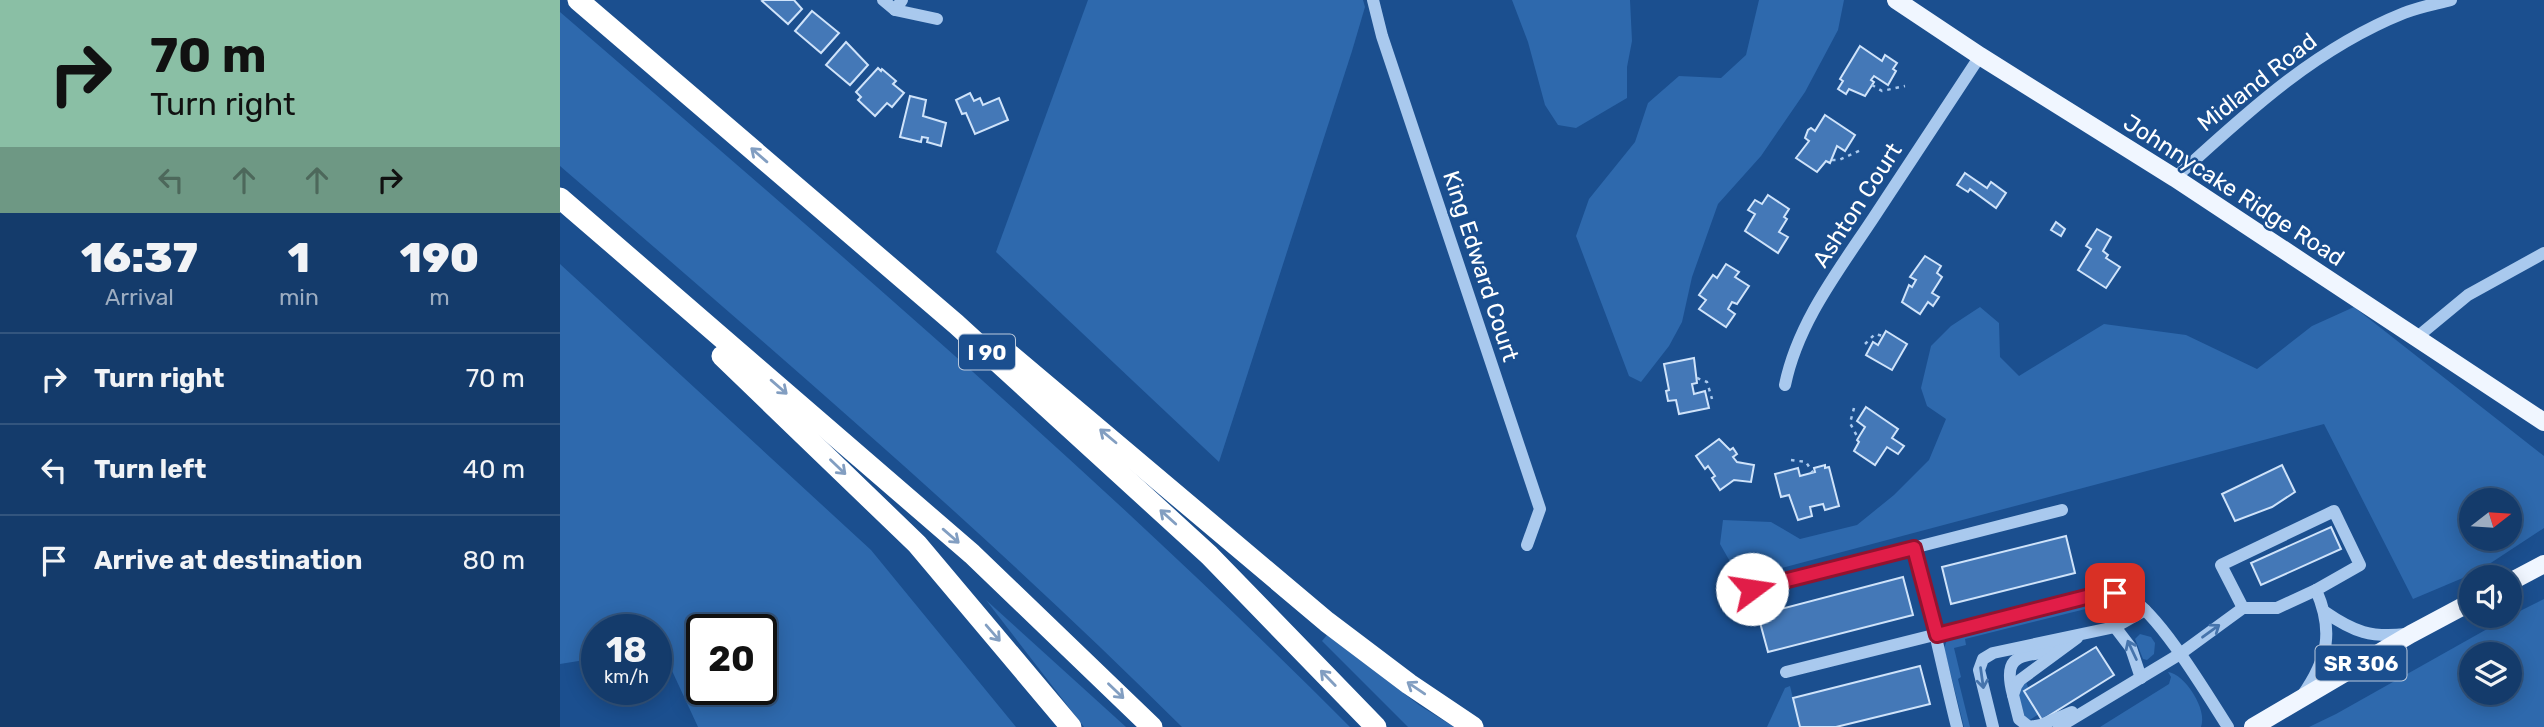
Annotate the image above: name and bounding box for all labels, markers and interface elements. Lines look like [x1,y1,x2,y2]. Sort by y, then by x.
text: 70 m [150,26,267,84]
street label: Midland Road [2192,27,2322,137]
icon: right [35,28,126,119]
text: Turn right [150,85,295,123]
street label: Johnnycake Ridge Road [2118,108,2350,272]
street label: Ashton Court [1806,137,1908,273]
one-way arrow [750,147,768,163]
icon: left [152,161,190,199]
icon: ahead [225,161,263,199]
icon: ahead [298,161,336,199]
icon: right [371,161,409,199]
street label: King Edward Court [1437,167,1525,365]
text: 16:37 [81,233,198,283]
text: 1 [288,233,310,283]
text: 190 [400,233,479,283]
text: Arrival [105,283,174,311]
text: min [279,283,319,311]
text: m [429,283,450,311]
road number: I 90 [959,334,1015,370]
icon: right [35,360,73,398]
text: Turn right [94,363,224,394]
text: 70 m [466,363,525,394]
one-way arrow [769,379,787,395]
one-way arrow [1099,428,1117,444]
icon: left [35,451,73,489]
text: Turn left [94,454,206,485]
text: 40 m [463,454,525,485]
one-way arrow [829,459,846,476]
north arrow [2459,488,2522,551]
map controls [2459,488,2522,705]
one-way arrow [1159,509,1177,525]
one-way arrow [941,527,959,543]
icon: arrive [35,542,73,580]
text: Arrive at destination [94,545,362,576]
text: 80 m [462,545,525,576]
position arrow [1715,552,1789,626]
pin [2085,563,2145,623]
button: sound [2459,565,2522,628]
icon: arrive [2096,574,2134,612]
speed limit sign: 20 [686,614,777,705]
one-way arrow [985,624,1001,642]
one-way arrow [2201,624,2220,638]
text: 18 [606,629,647,671]
one-way arrow [2125,640,2138,662]
button: layers [2459,642,2522,705]
road number: SR 306 [2316,646,2406,680]
text: km/h [604,666,649,688]
one-way arrow [1976,666,1989,689]
one-way arrow [1320,670,1337,687]
one-way arrow [1407,681,1426,695]
one-way arrow [1108,683,1125,700]

